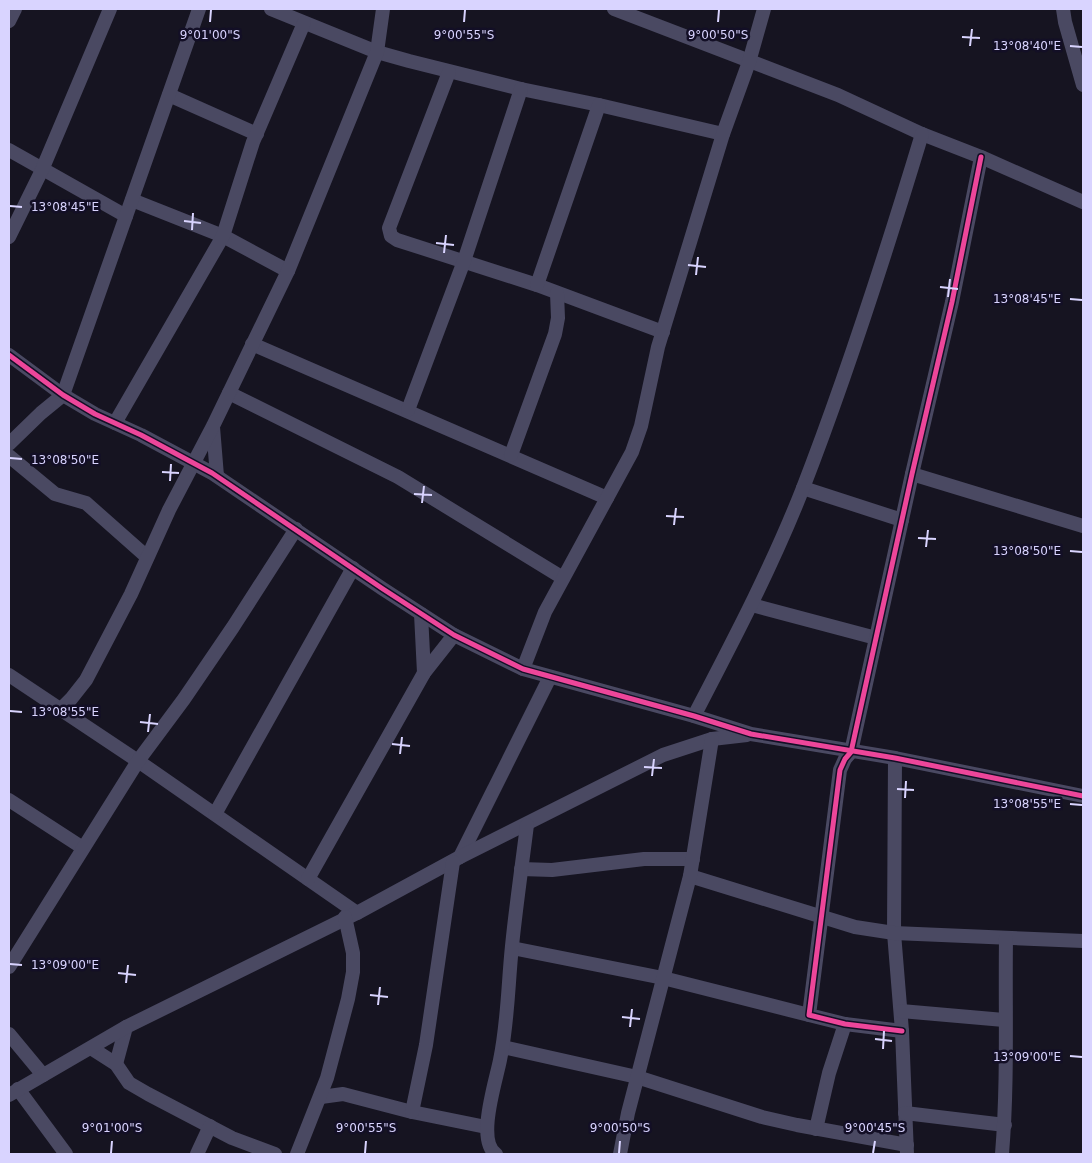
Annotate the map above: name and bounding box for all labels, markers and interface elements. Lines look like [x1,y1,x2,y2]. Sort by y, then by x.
text: 9°01'00"S [180,28,240,42]
text: 9°00'55"S [434,28,494,42]
text: 9°00'50"S [688,28,748,42]
text: 13°08'40"E [993,39,1061,53]
text: 13°08'45"E [31,200,99,214]
text: 13°08'45"E [993,292,1061,306]
text: 13°08'50"E [31,453,99,467]
text: 13°08'50"E [993,544,1061,558]
text: 13°08'55"E [31,705,99,719]
text: 13°08'55"E [993,797,1061,811]
text: 13°09'00"E [31,958,99,972]
text: 13°09'00"E [993,1050,1061,1064]
text: 9°01'00"S [82,1121,142,1135]
text: 9°00'55"S [336,1121,396,1135]
text: 9°00'50"S [590,1121,650,1135]
text: 9°00'45"S [845,1121,905,1135]

